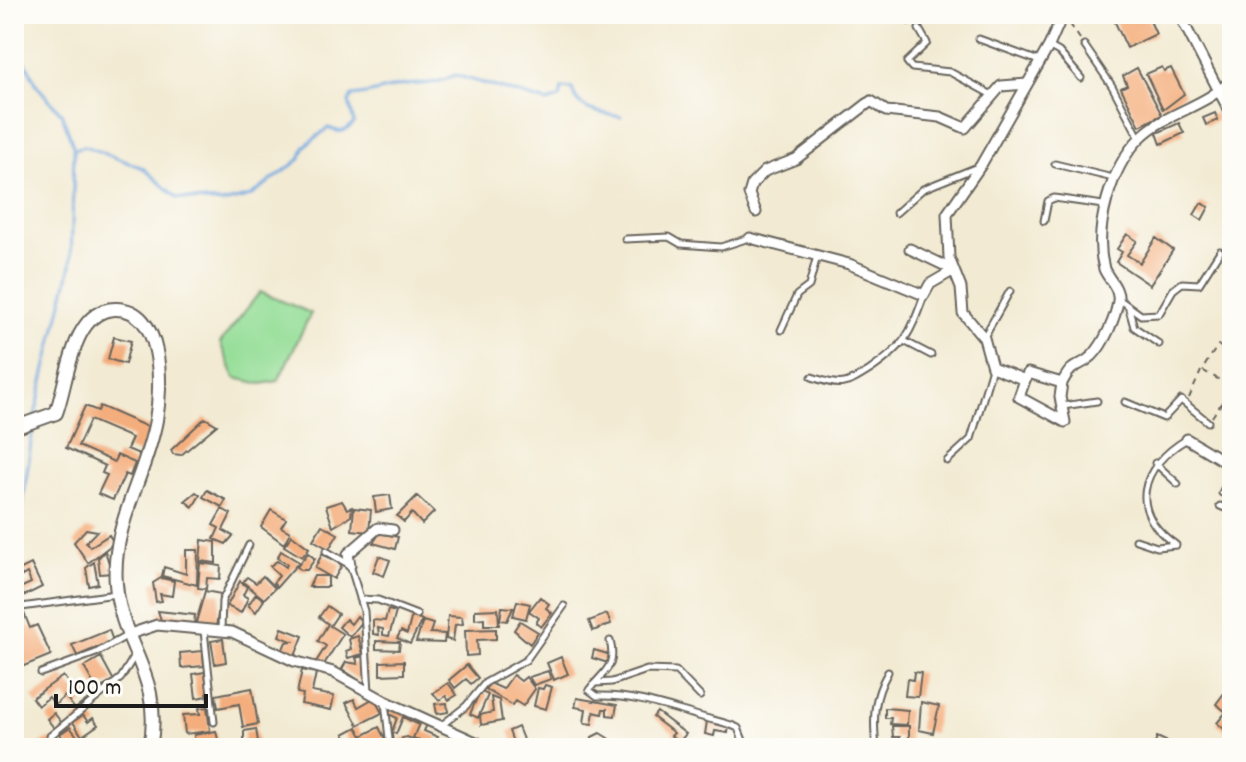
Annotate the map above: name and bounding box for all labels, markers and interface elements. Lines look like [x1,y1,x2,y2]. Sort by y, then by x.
scale bar [56,658,206,708]
text: 100 m [68,672,121,706]

